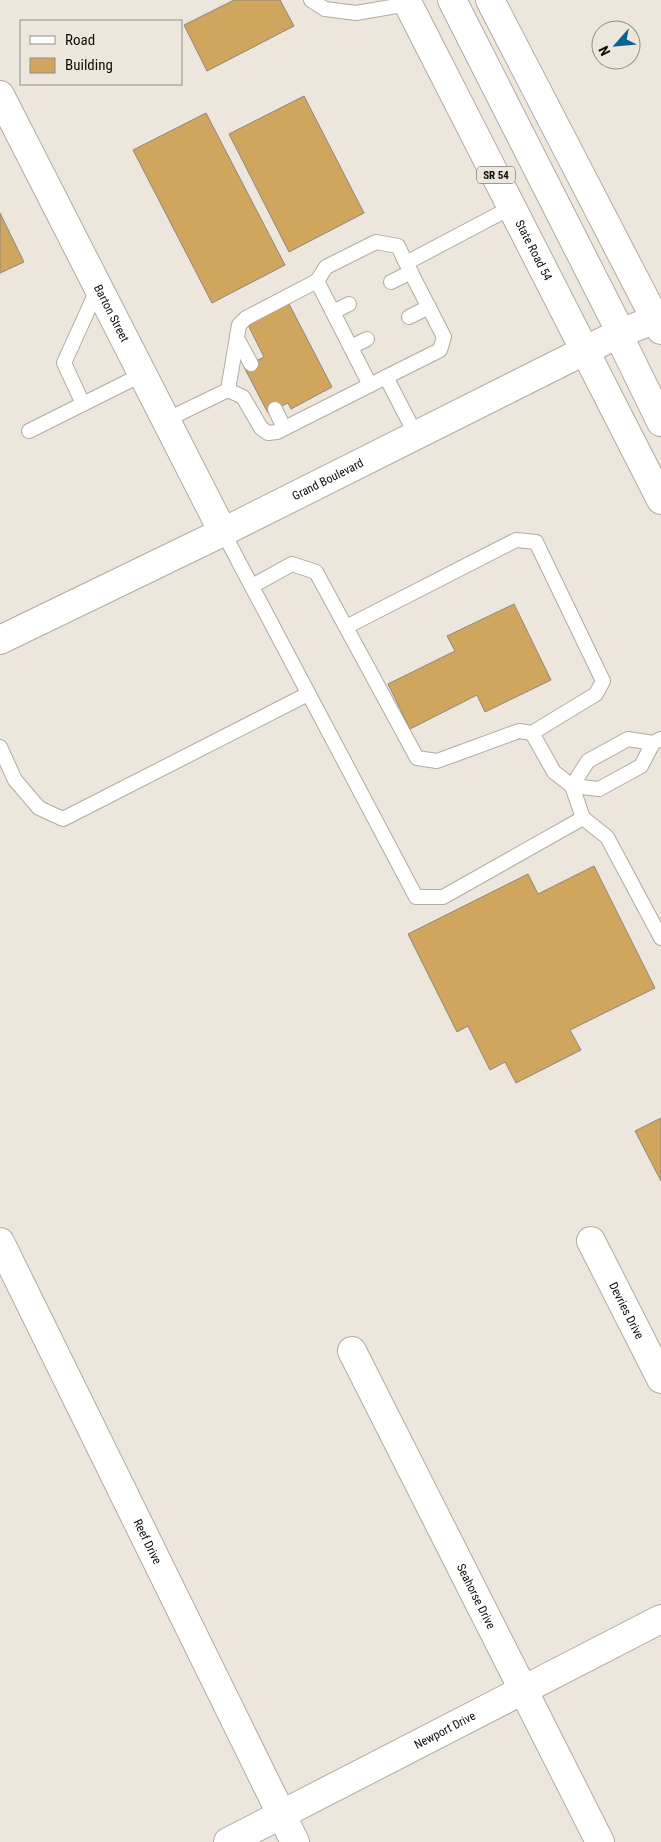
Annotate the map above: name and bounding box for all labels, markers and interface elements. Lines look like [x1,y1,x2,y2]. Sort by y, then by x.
legend [20,20,182,85]
north arrow [591,20,641,70]
text: Road [65,31,95,49]
text: N [595,43,613,58]
text: Building [65,56,113,74]
road number: SR 54 [477,166,515,184]
street label: State Road 54 [512,218,555,283]
street label: Barton Street [91,282,132,345]
street label: Grand Boulevard [290,456,366,503]
street label: Devries Drive [606,1280,647,1342]
street label: Reef Drive [130,1517,164,1567]
street label: Seahorse Drive [454,1562,498,1632]
street label: Newport Drive [412,1709,478,1752]

